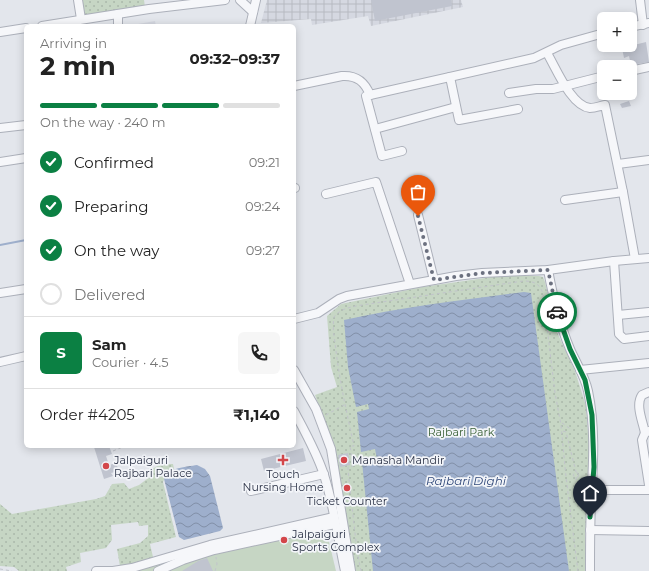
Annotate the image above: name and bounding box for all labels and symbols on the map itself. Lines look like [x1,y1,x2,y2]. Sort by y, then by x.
pin [401,175,435,216]
courier [537,292,577,332]
park label: Rajbari Park [428,425,495,439]
place label: Jalpaiguri Rajbari Palace [113,453,192,480]
place label: Manasha Mandir [352,453,444,467]
marker: Touch Nursing Home [277,454,289,466]
marker: Manasha Mandir [339,455,349,465]
marker: Jalpaiguri Rajbari Palace [101,461,111,471]
place label: Touch Nursing Home [242,467,324,494]
water label: Rajbari Dighi [426,473,507,488]
pin [573,476,607,517]
marker: Ticket Counter [342,483,352,493]
place label: Ticket Counter [307,494,387,508]
place label: Jalpaiguri Sports Complex [291,527,379,554]
marker: Jalpaiguri Sports Complex [279,535,289,545]

